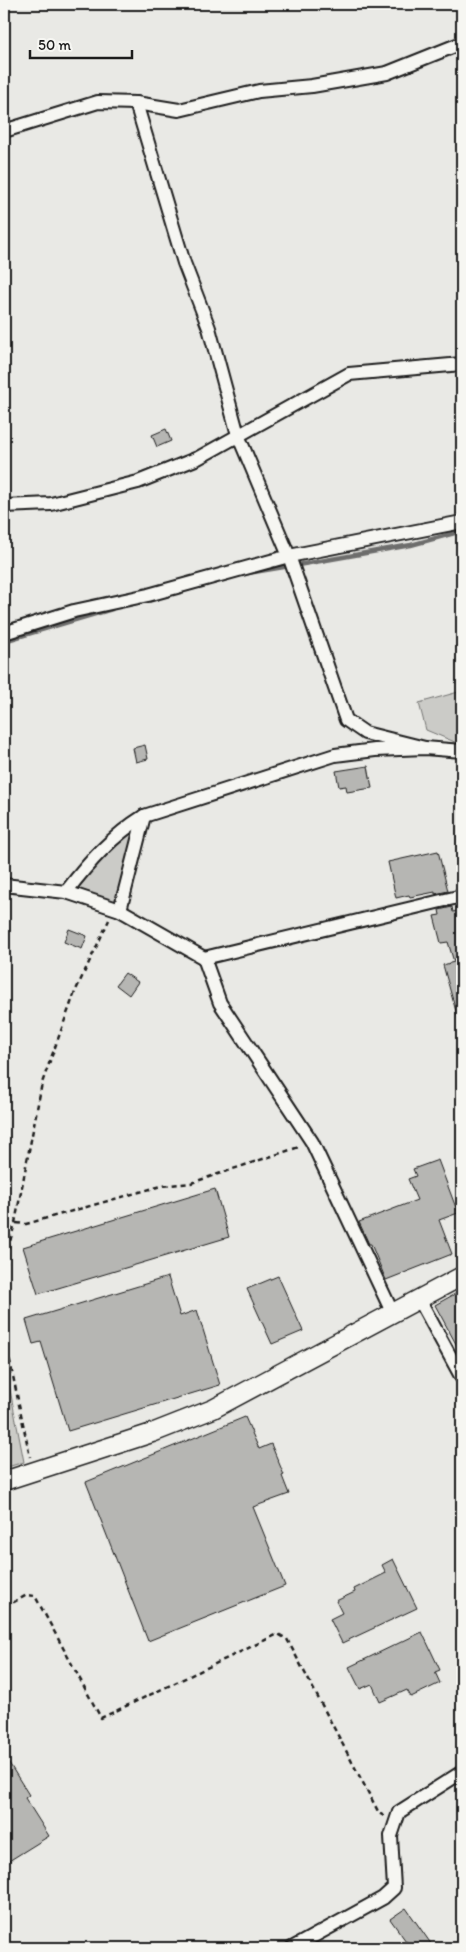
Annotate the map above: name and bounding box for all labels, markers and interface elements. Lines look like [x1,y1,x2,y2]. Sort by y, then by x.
scale bar [30,28,132,60]
text: 50 m [38,36,71,54]

